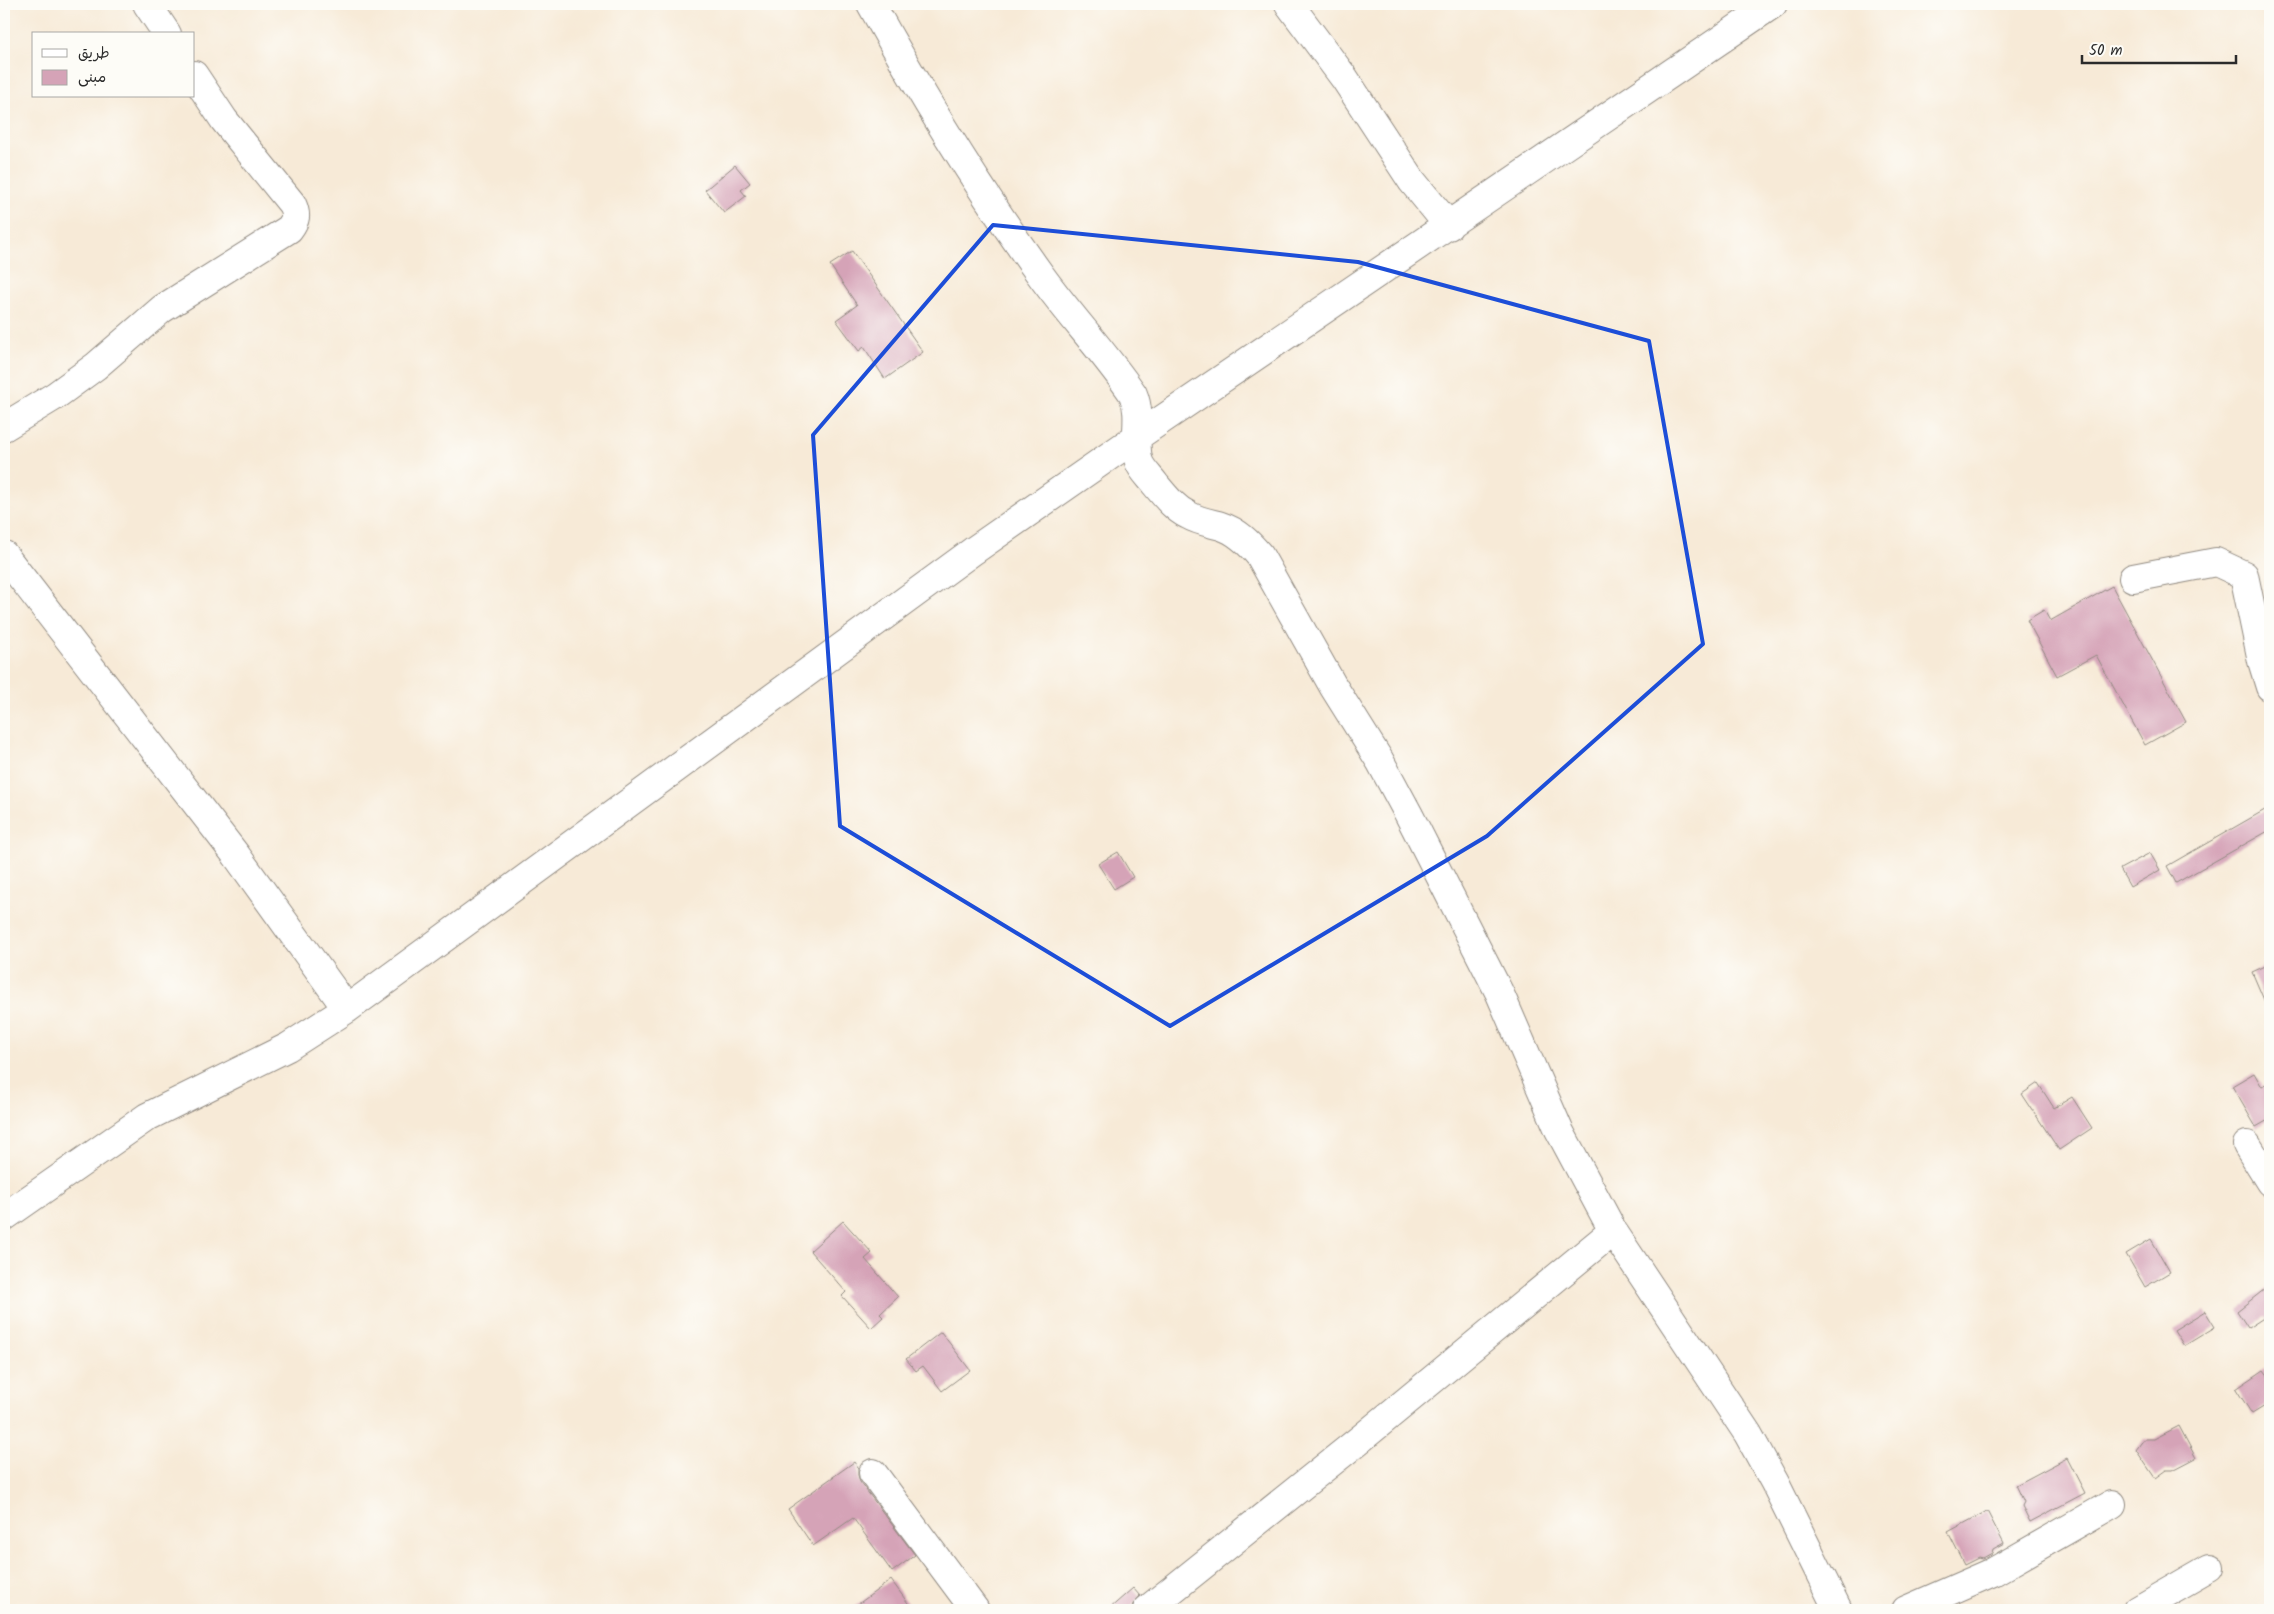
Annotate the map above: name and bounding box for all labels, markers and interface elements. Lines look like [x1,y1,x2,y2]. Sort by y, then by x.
legend [32,32,195,98]
scale bar [2082,32,2235,64]
text: 50 m [2089,39,2123,63]
text: طريق [78,42,110,66]
text: مبنى [78,66,106,90]

